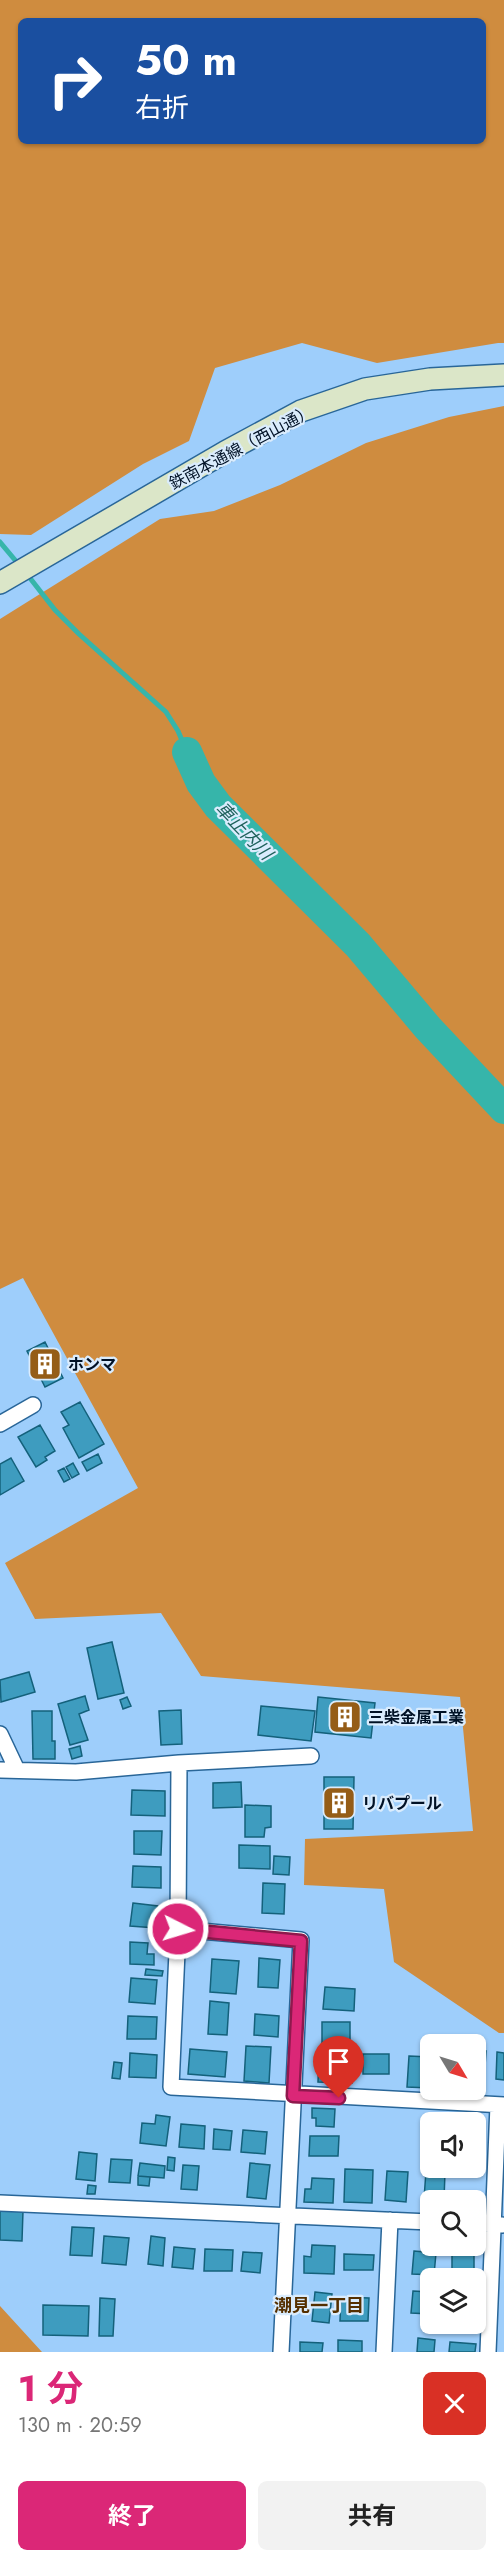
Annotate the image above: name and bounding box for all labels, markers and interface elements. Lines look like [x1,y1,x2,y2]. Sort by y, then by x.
text: 50 m [135,30,237,91]
icon: right [36,42,114,120]
text: 右折 [135,88,189,127]
street label: 鉄南本通線（西山通） [165,400,317,495]
water label: 車止内川 [210,796,280,867]
building icon: ホンマ [27,1346,63,1382]
place label: ホンマ [68,1353,116,1376]
building icon: 三柴金属工業 [327,1699,363,1735]
place label: 三柴金属工業 [368,1706,464,1729]
building icon: リバプール [321,1785,357,1821]
place label: リバプール [362,1792,442,1815]
position arrow [146,1897,210,1961]
north arrow [420,2034,486,2100]
map controls [420,2034,486,2334]
pin [313,2036,364,2098]
icon: arrive [322,2045,355,2078]
button: sound [420,2112,486,2178]
button: search [420,2190,486,2256]
button: layers [420,2268,486,2334]
district label: 潮見一丁目 [274,2293,364,2319]
text: 1 分 [18,2362,83,2414]
button: close [423,2372,486,2435]
text: 130 m · 20:59 [18,2411,142,2440]
button: 終了 [18,2481,246,2550]
button: 共有 [258,2481,486,2550]

